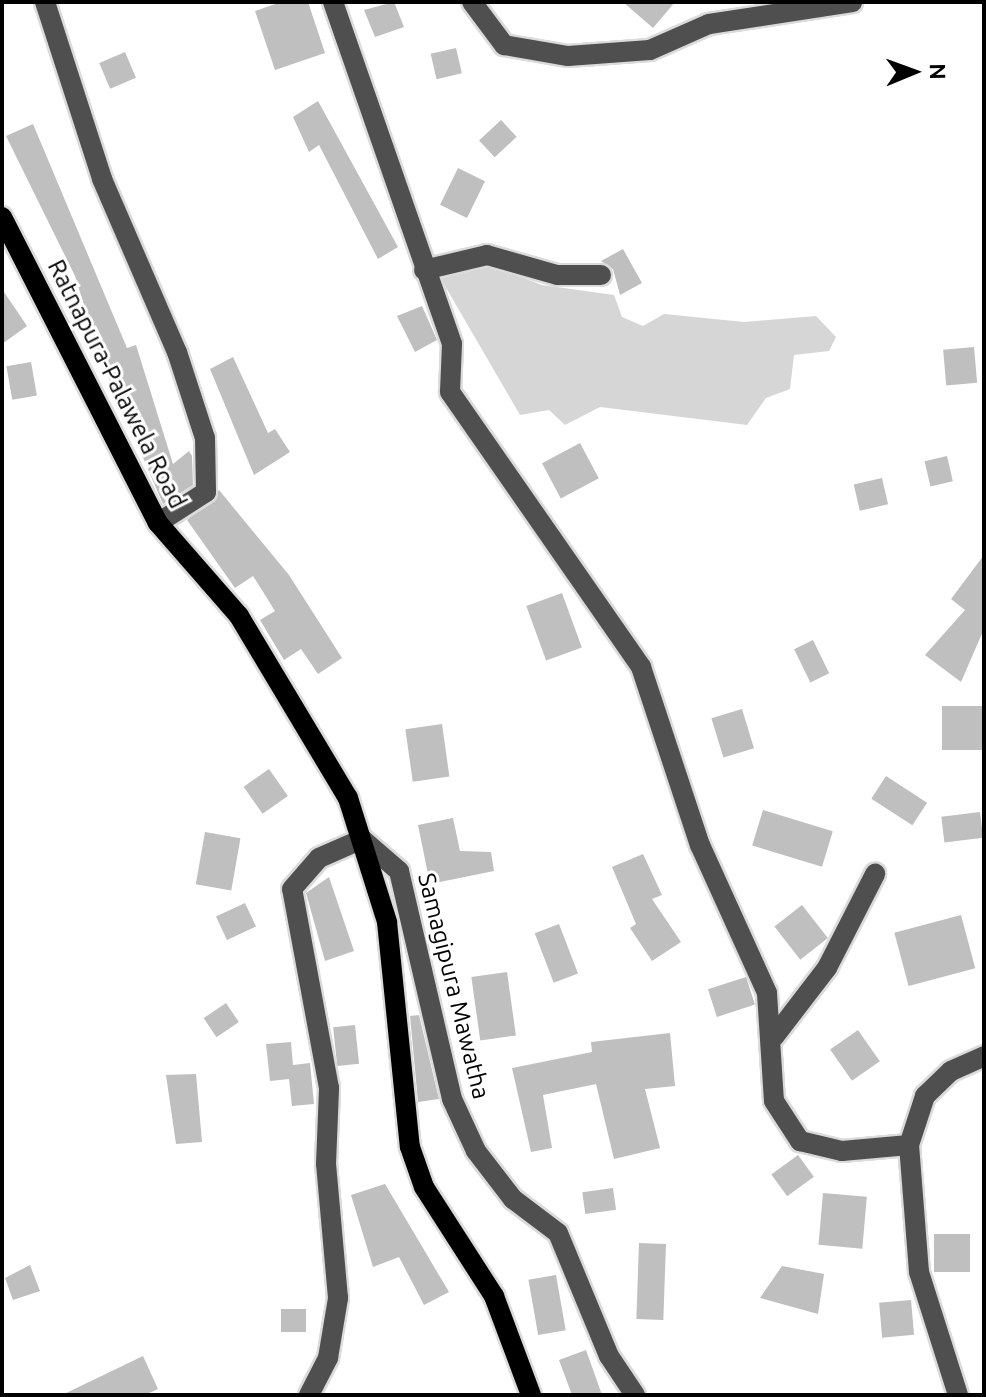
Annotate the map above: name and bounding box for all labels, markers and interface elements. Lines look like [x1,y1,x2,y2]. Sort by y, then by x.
north arrow [874,32,954,112]
text: N [926,63,951,80]
street label: Ratnapura-Palawela Road [42,255,192,513]
street label: Samagipura Mawatha [412,870,496,1102]

